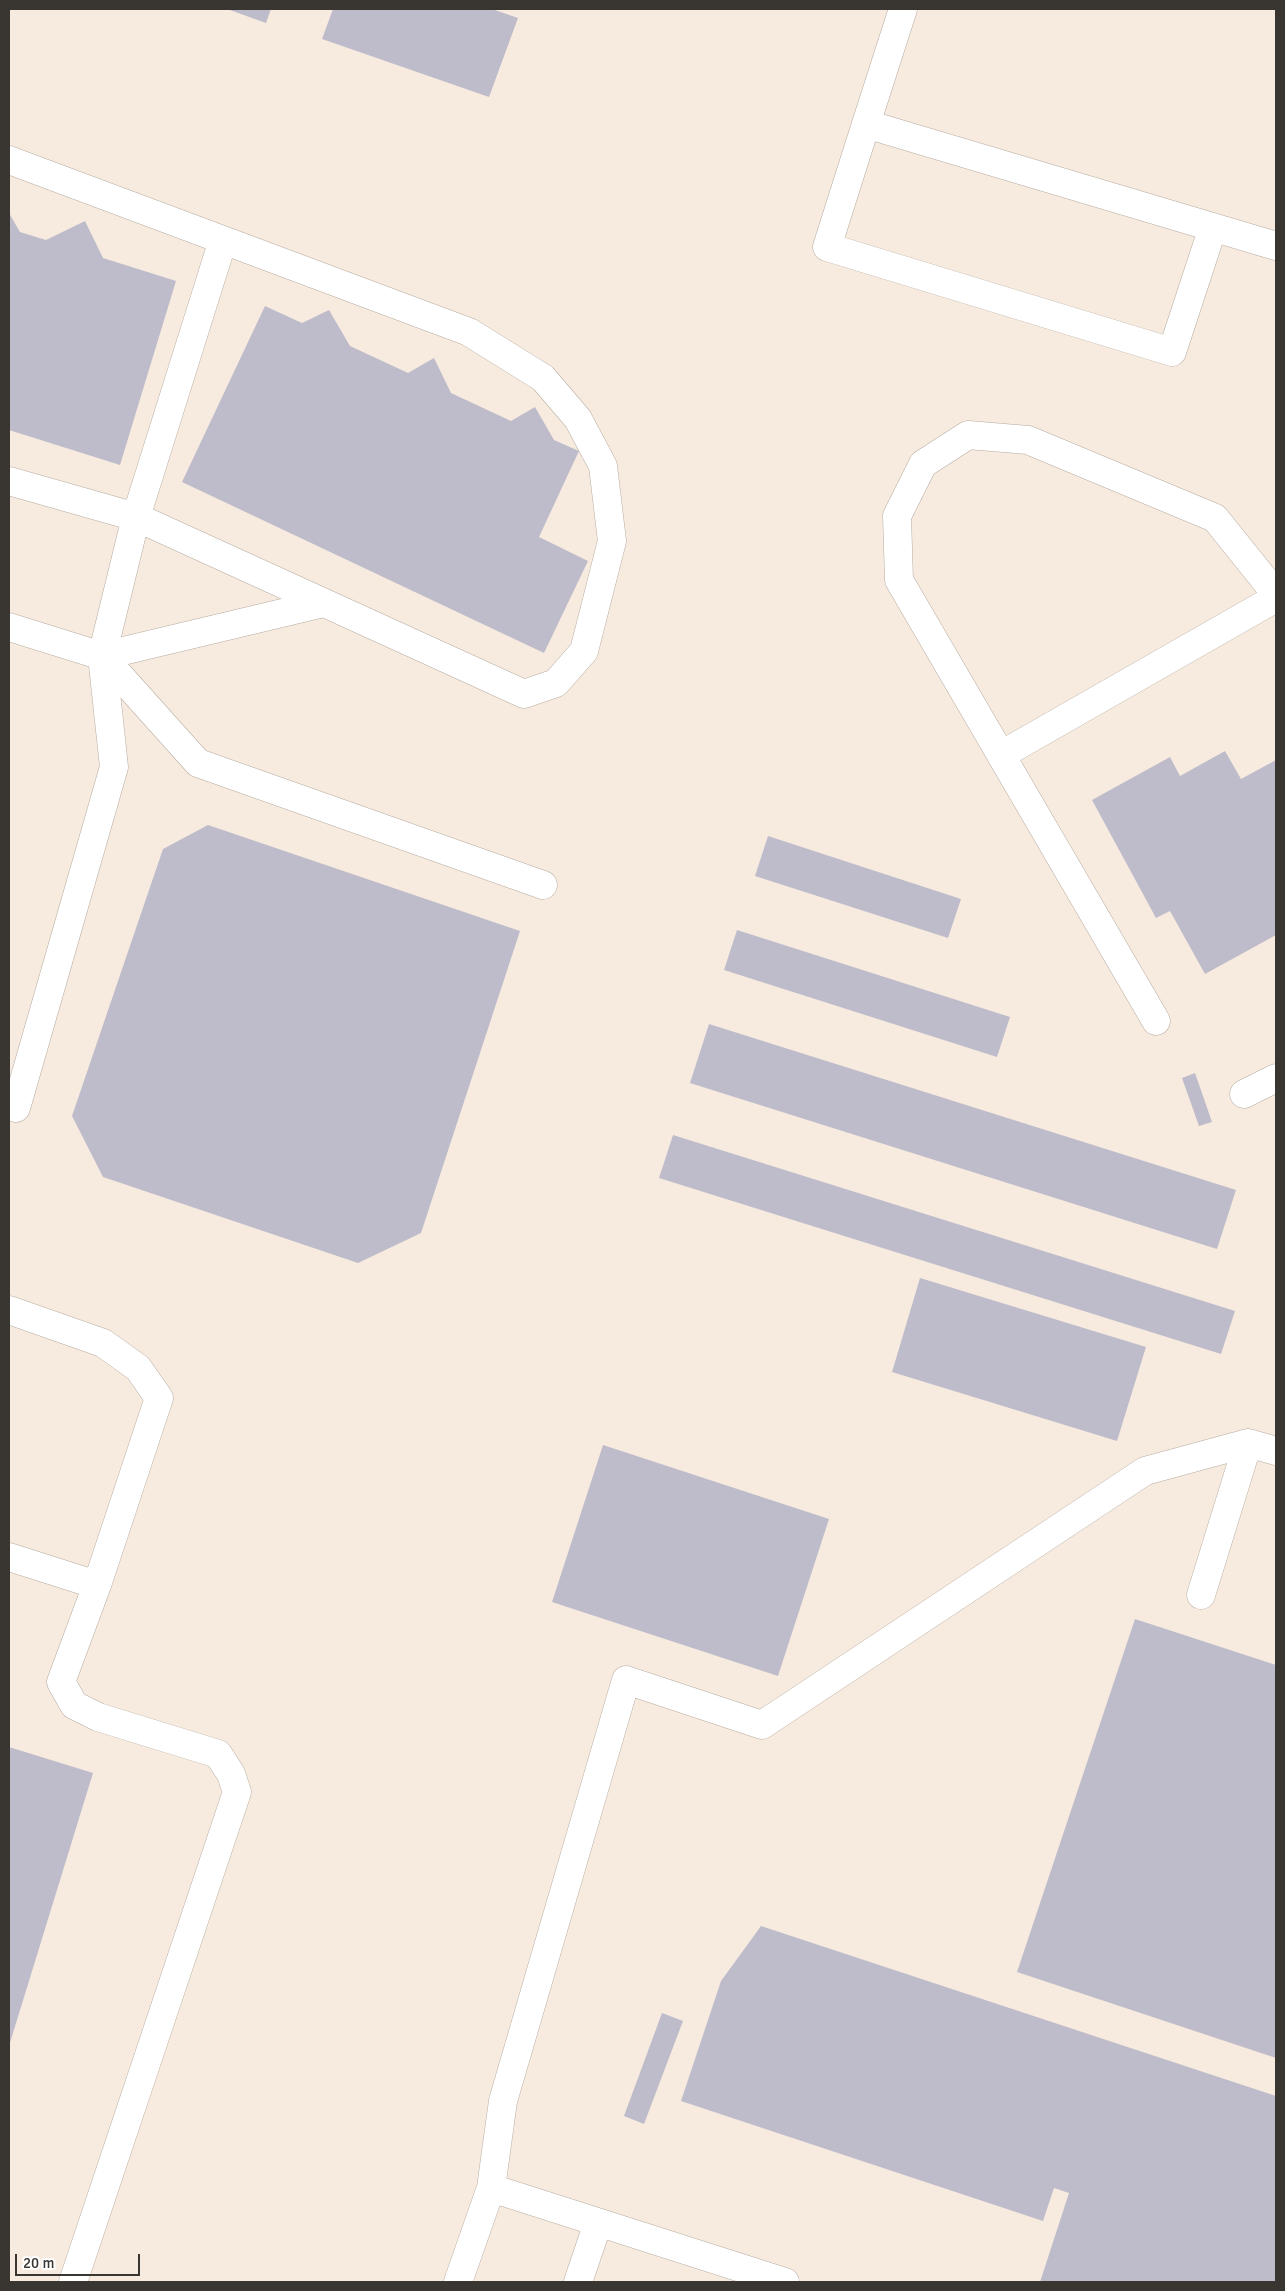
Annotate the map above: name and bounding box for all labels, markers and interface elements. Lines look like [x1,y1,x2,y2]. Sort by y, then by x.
scale bar [18,2244,142,2276]
text: 20 m [23,2254,54,2272]

